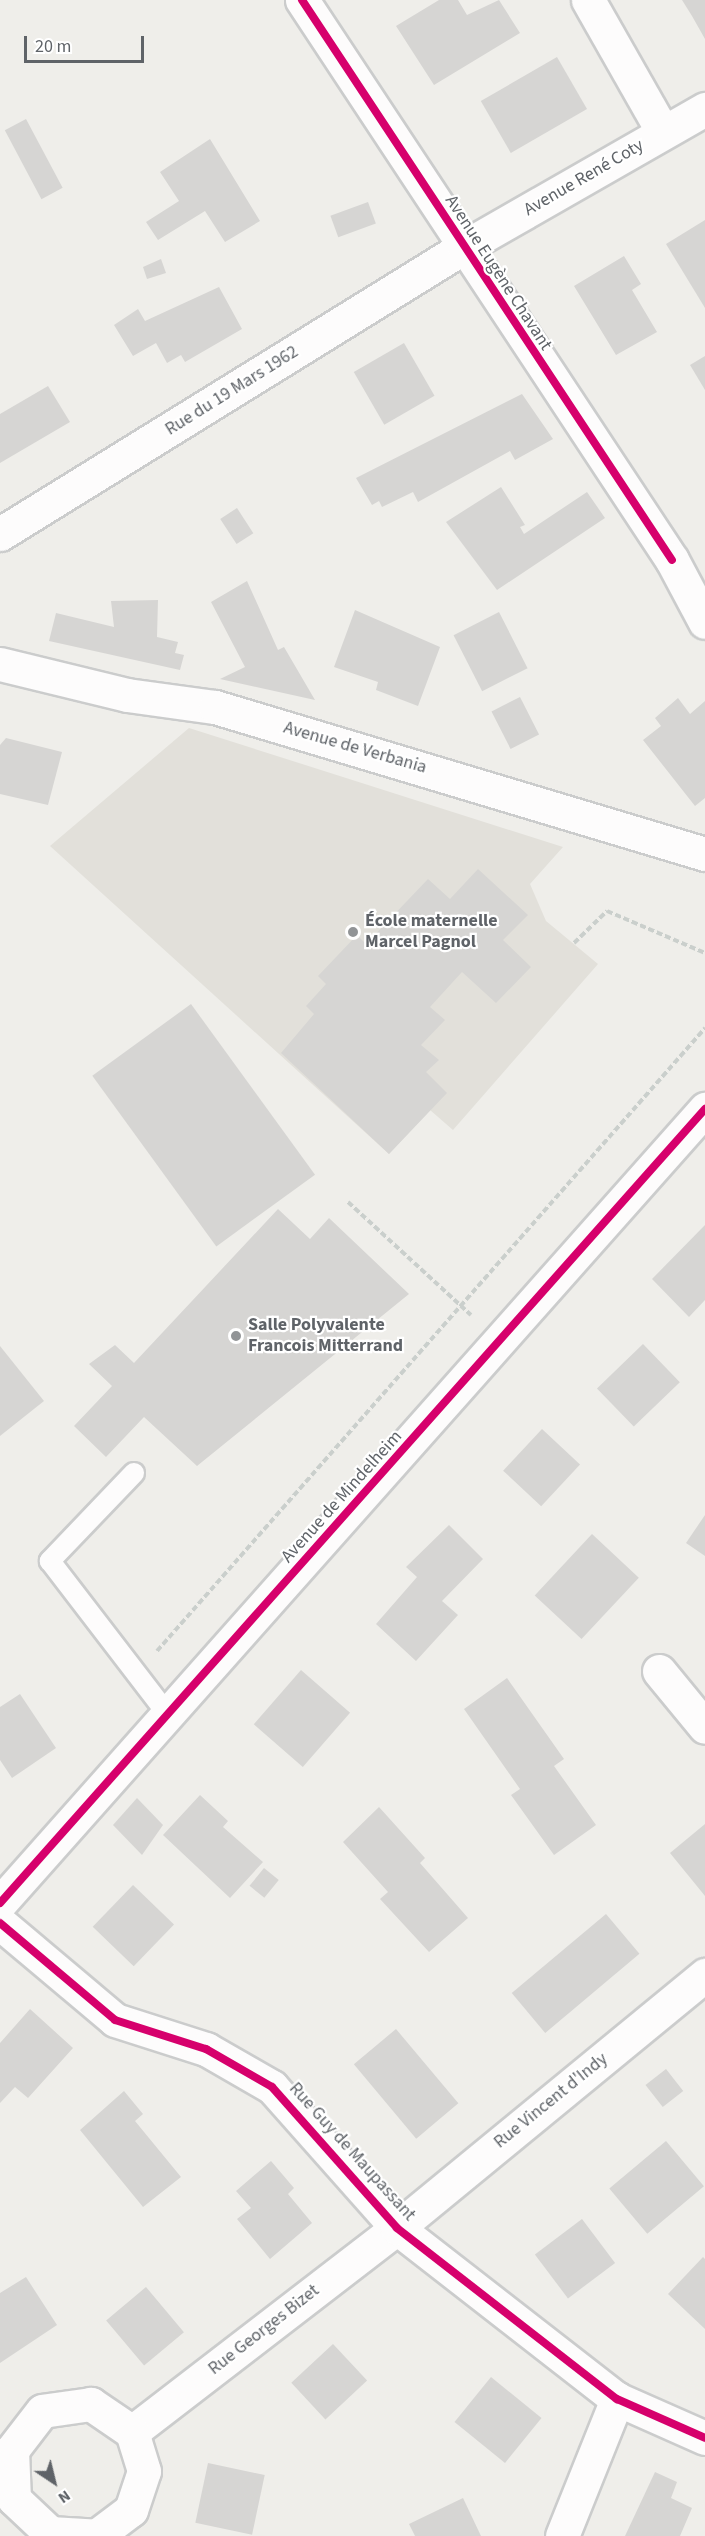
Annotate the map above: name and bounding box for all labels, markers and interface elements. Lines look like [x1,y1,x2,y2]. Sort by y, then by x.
scale bar [27,24,147,62]
text: 20 m [35,34,71,59]
street label: Avenue René Coty [520,135,648,221]
street label: Avenue Eugène Chavant [440,191,556,355]
street label: Rue du 19 Mars 1962 [162,341,302,441]
street label: Avenue de Verbania [281,717,429,779]
place label: École maternelle Marcel Pagnol [365,911,498,954]
marker: École maternelle Marcel Pagnol [346,925,360,939]
place label: Salle Polyvalente Francois Mitterrand [248,1315,403,1358]
marker: Salle Polyvalente Francois Mitterrand [229,1329,243,1343]
street label: Avenue de Mindelheim [277,1426,407,1568]
street label: Rue Vincent d'Indy [490,2049,612,2153]
street label: Rue Guy de Maupassant [284,2078,420,2226]
street label: Rue Georges Bizet [204,2280,324,2380]
north arrow [24,2452,84,2512]
text: N [54,2485,75,2509]

